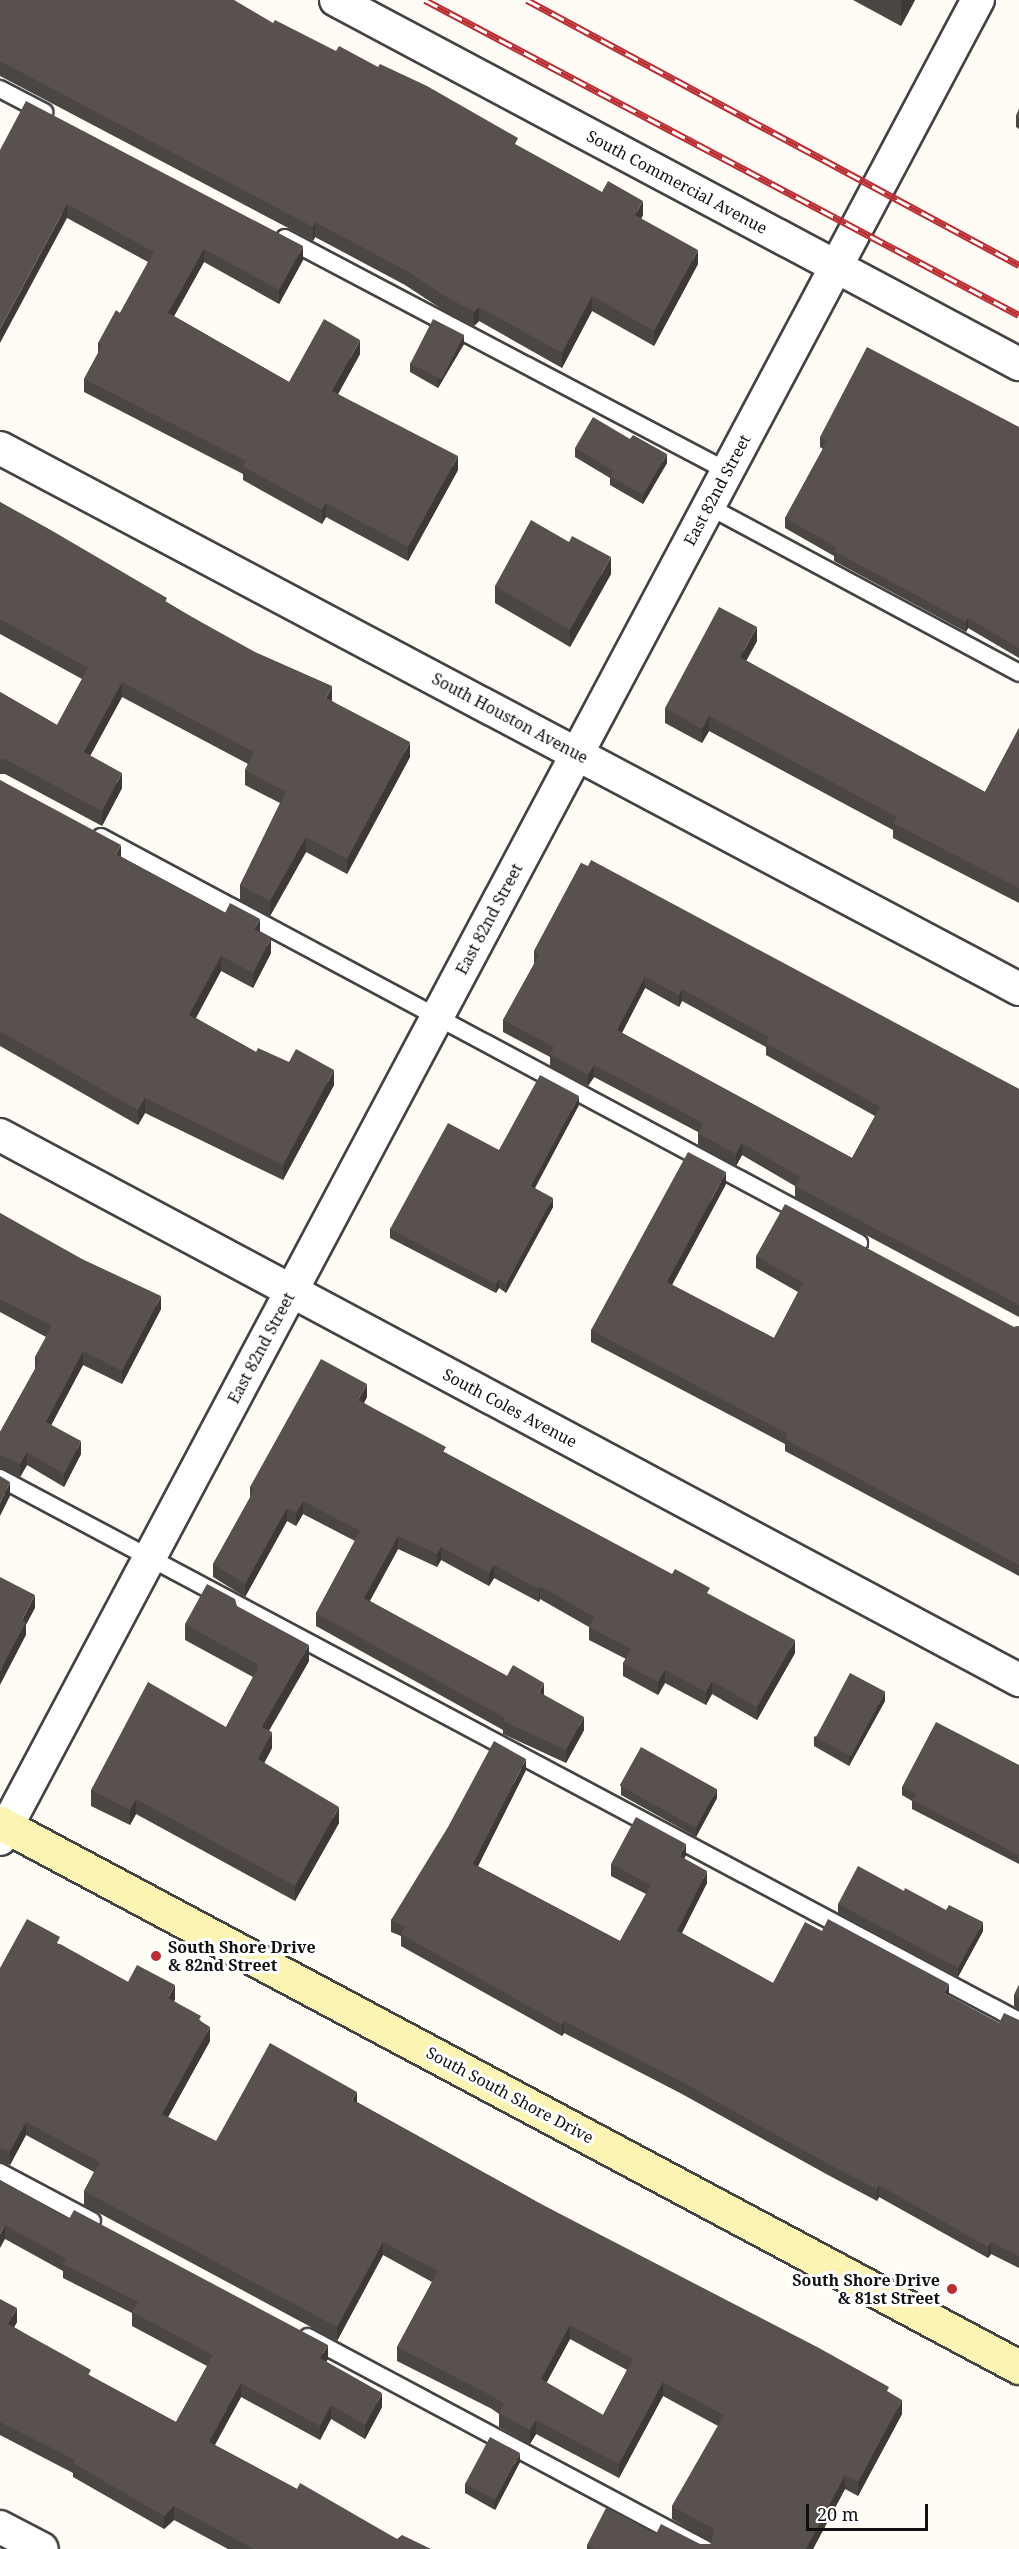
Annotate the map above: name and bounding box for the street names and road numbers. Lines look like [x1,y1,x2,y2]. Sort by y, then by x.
street label: South Commercial Avenue [583,126,771,238]
street label: East 82nd Street [680,431,754,549]
street label: South Houston Avenue [429,669,591,767]
street label: East 82nd Street [452,860,526,978]
street label: East 82nd Street [224,1289,298,1407]
street label: South Coles Avenue [440,1365,580,1451]
street label: South South Shore Drive [423,2043,597,2147]

